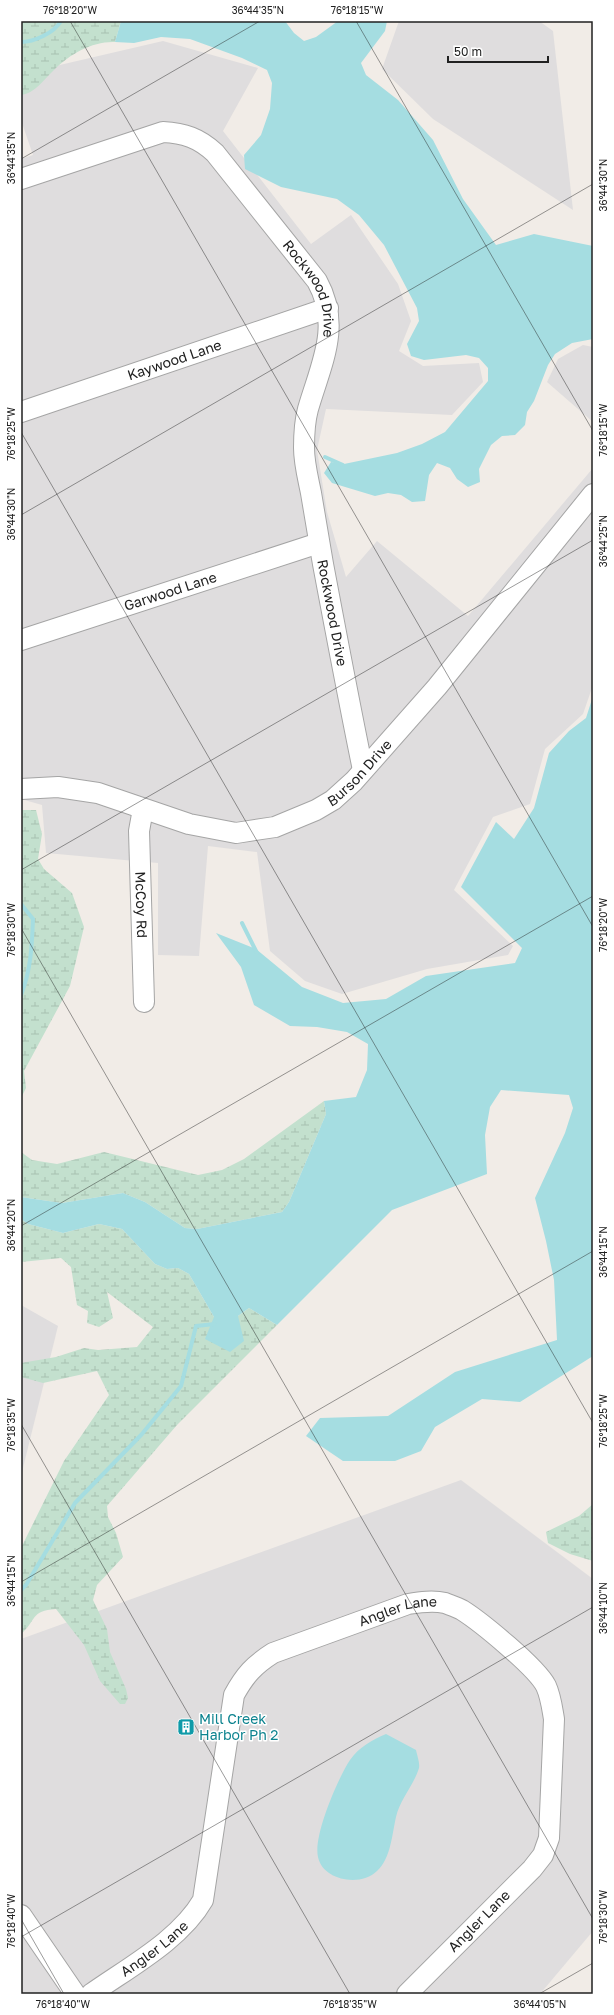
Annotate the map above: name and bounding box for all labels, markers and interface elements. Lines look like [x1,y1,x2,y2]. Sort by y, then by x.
text: 76°18'20"W [43,4,97,16]
text: 36°44'35"N [232,4,284,16]
text: 76°18'15"W [331,4,384,16]
scale bar [448,38,548,64]
text: 50 m [454,44,482,59]
text: 36°44'35"N [5,132,17,184]
text: 36°44'30"N [597,159,609,211]
street label: Rockwood Drive [280,236,338,338]
street label: Kaywood Lane [125,336,224,383]
text: 76°18'15"W [597,403,609,456]
text: 76°18'25"W [5,407,17,461]
text: 36°44'30"N [5,488,17,540]
text: 36°44'25"N [597,515,609,567]
street label: Rockwood Drive [314,558,351,667]
street label: Garwood Lane [122,568,219,614]
street label: Burson Drive [324,736,395,809]
street label: McCoy Rd [132,871,151,938]
text: 76°18'20"W [597,898,609,952]
text: 76°18'30"W [5,903,17,957]
text: 36°44'20"N [5,1199,17,1251]
text: 36°44'15"N [597,1226,609,1278]
text: 76°18'25"W [597,1394,609,1448]
text: 76°18'35"W [5,1398,17,1452]
text: 36°44'15"N [5,1555,17,1607]
text: 36°44'10"N [597,1582,609,1634]
street label: Angler Lane [356,1592,437,1629]
place label: Mill Creek Harbor Ph 2 [199,1710,278,1743]
building icon: Mill Creek Harbor Ph 2 [176,1717,196,1737]
street label: Angler Lane [444,1886,513,1955]
text: 76°18'30"W [597,1890,609,1944]
text: 76°18'40"W [5,1893,17,1948]
street label: Angler Lane [117,1917,191,1980]
text: 76°18'40"W [36,1998,91,2010]
text: 76°18'35"W [323,1998,377,2010]
text: 36°44'05"N [514,1998,566,2010]

